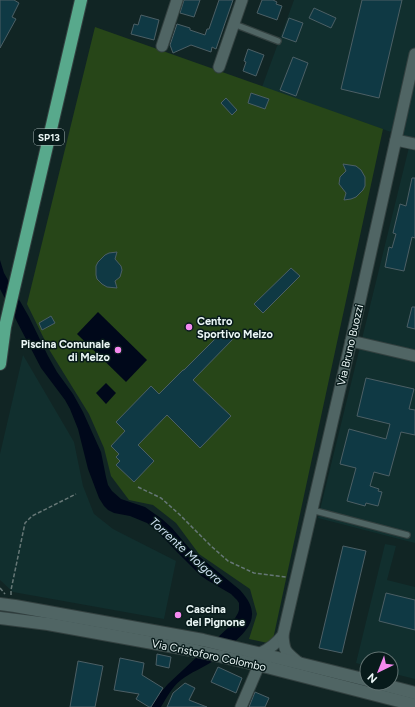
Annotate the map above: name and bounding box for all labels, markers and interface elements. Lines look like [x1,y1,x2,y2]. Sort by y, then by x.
road number: SP13 [34,129,64,145]
street label: Via Bruno Buozzi [335,303,366,387]
place label: Centro Sportivo Melzo [197,315,274,341]
marker: Centro Sportivo Melzo [184,322,194,332]
place label: Piscina Comunale di Melzo [21,338,111,364]
marker: Piscina Comunale di Melzo [113,345,123,355]
water label: Torrente Molgora [147,515,225,587]
place label: Cascina del Pignone [186,603,245,629]
marker: Cascina del Pignone [173,610,183,620]
street label: Via Cristoforo Colombo [150,637,267,674]
north arrow [359,651,399,691]
text: N [365,670,380,686]

